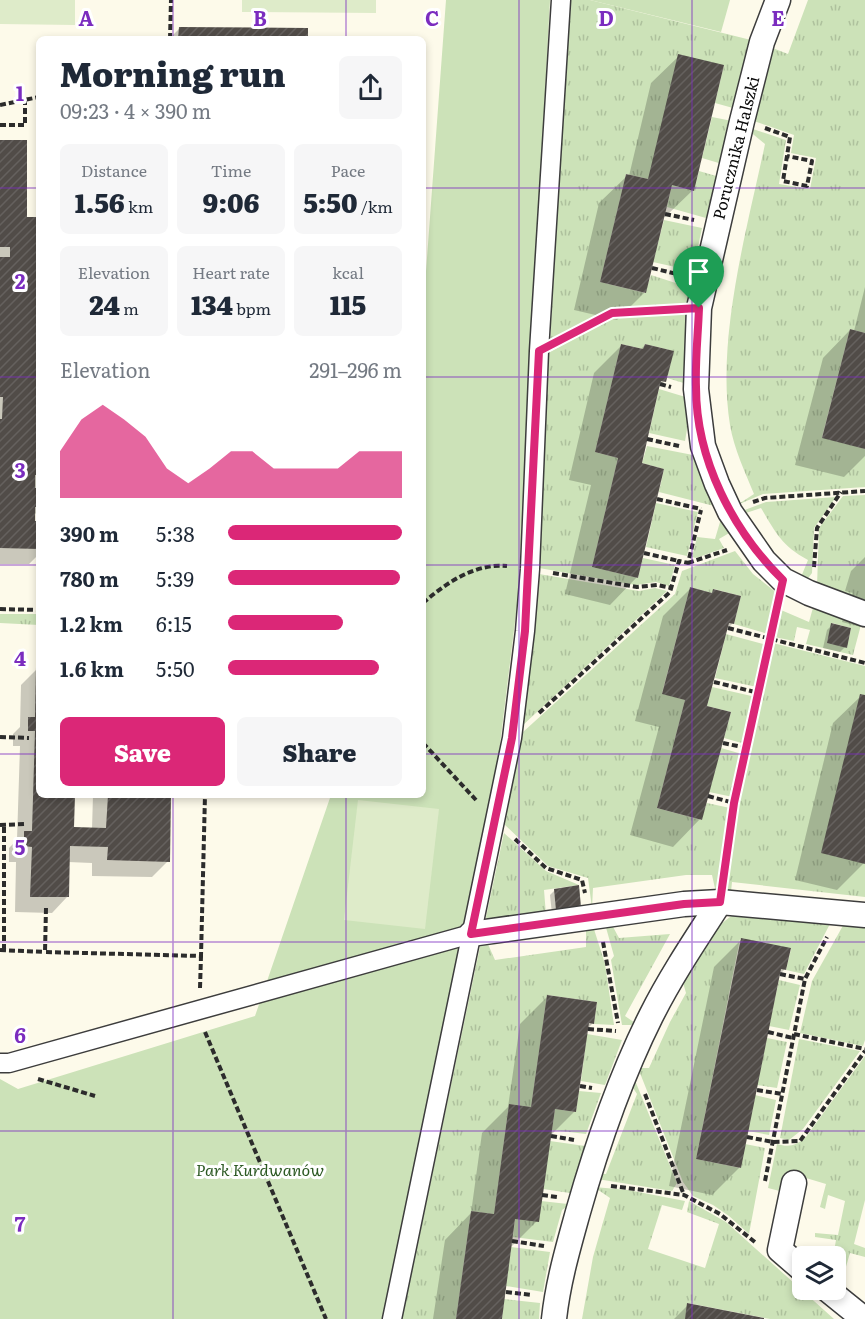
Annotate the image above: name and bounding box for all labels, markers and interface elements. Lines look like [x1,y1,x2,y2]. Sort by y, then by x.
text: A [78,2,94,32]
text: B [253,2,267,32]
text: C [425,2,439,32]
text: D [598,2,614,32]
text: E [771,2,785,32]
text: Morning run [60,48,286,97]
button: share [339,56,402,119]
street label: Porucznika Halszki [706,73,764,222]
text: 1 [16,77,24,107]
text: 09:23 · 4 × 390 m [60,95,211,125]
text: Distance [81,158,147,182]
text: Time [211,158,251,182]
text: Pace [331,158,365,182]
text: 1.56 [75,182,125,221]
text: 9:06 [203,182,259,221]
text: 5:50 [303,182,358,221]
text: km [125,194,153,218]
text: /km [358,194,393,218]
pin [673,246,724,308]
icon: arrive [682,255,715,288]
text: Elevation [78,260,150,284]
text: Heart rate [192,260,270,284]
text: kcal [332,260,364,284]
text: 2 [15,265,26,295]
text: 24 [89,284,120,323]
text: 134 [191,284,233,323]
text: 115 [330,284,366,323]
text: m [120,296,139,320]
text: bpm [233,296,271,320]
text: Elevation [60,354,150,384]
text: 291–296 m [309,354,402,384]
text: 3 [14,454,26,484]
text: 390 m [60,518,119,548]
text: 5:38 [156,518,194,548]
text: 780 m [60,563,119,593]
text: 5:39 [156,563,194,593]
text: 1.2 km [60,608,123,638]
text: 6:15 [156,608,192,638]
text: 4 [14,642,26,672]
text: 1.6 km [60,653,124,683]
text: 5:50 [156,653,195,683]
button: Save [60,717,225,786]
button: Share [237,717,402,786]
text: 5 [15,831,26,861]
text: 6 [14,1019,26,1049]
park label: Park Kurdwanów [196,1157,324,1181]
text: 7 [15,1208,26,1238]
map controls [792,1246,846,1300]
button: layers [792,1246,846,1300]

